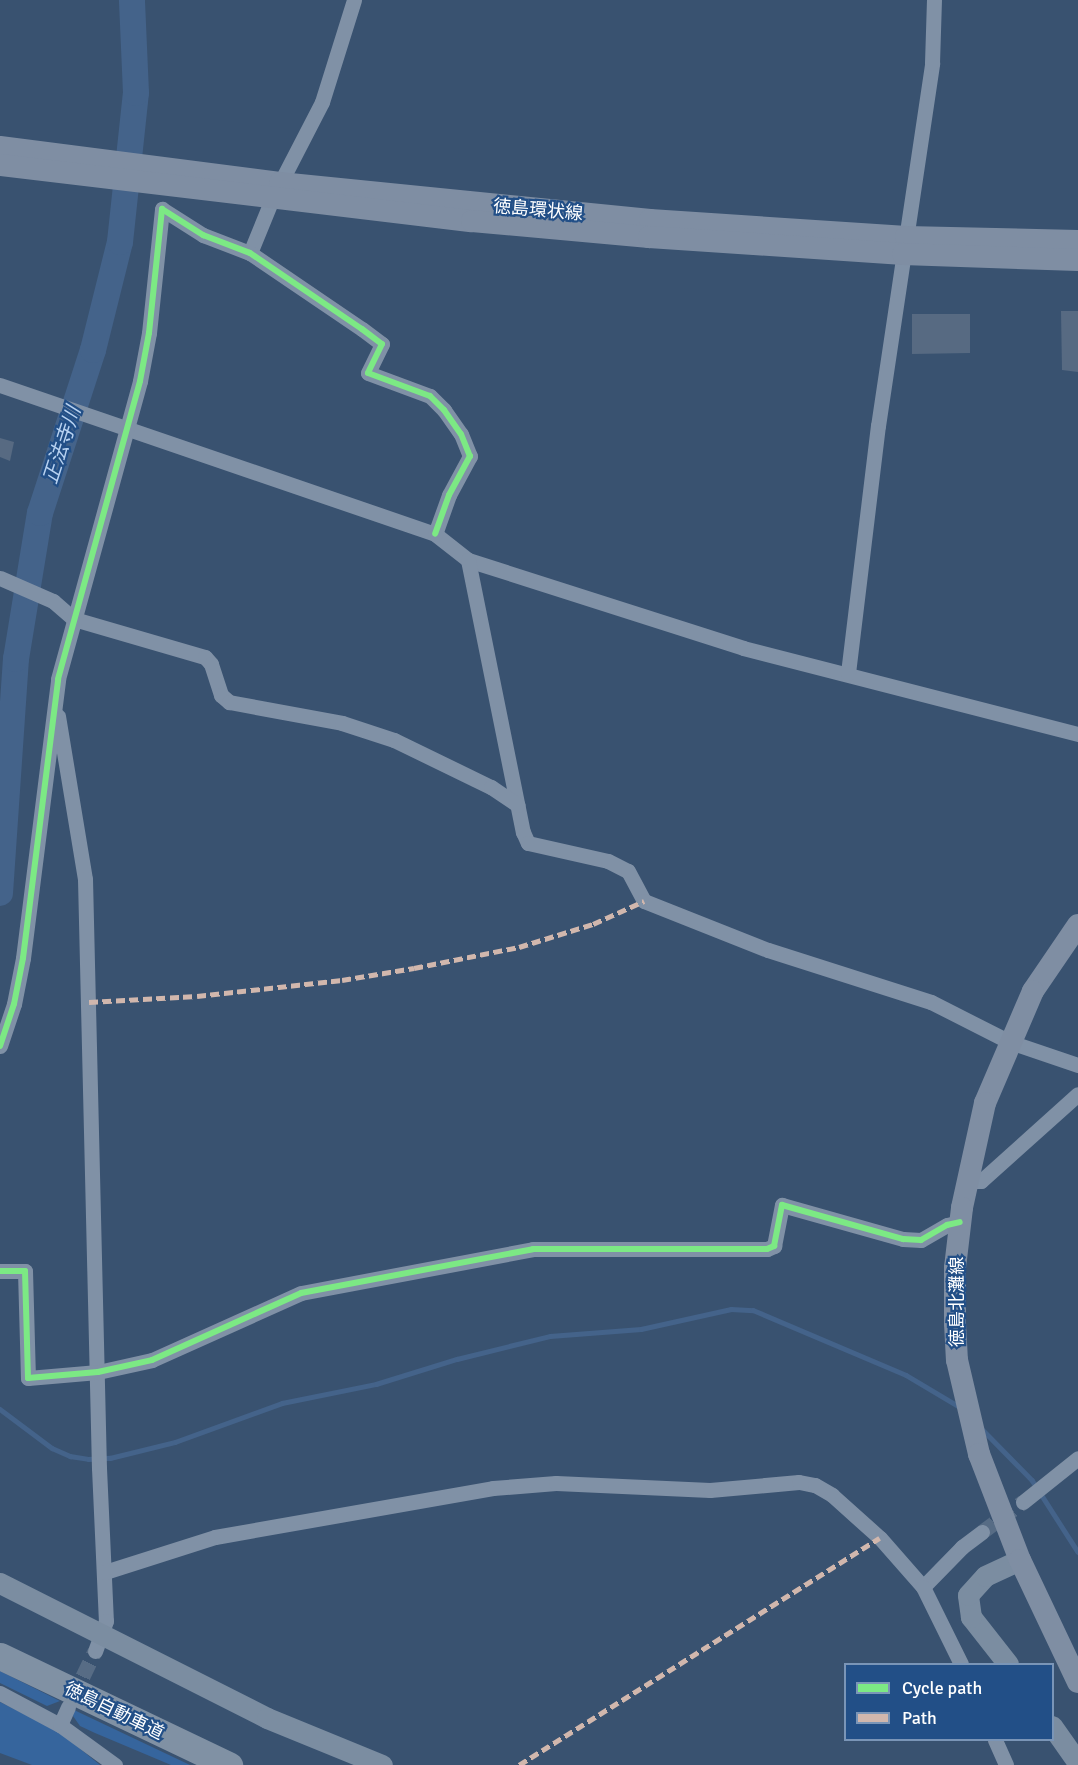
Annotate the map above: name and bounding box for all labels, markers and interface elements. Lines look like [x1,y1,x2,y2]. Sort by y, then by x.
street label: 徳島環状線 [492,195,584,225]
water label: 正法寺川 [38,403,86,487]
street label: 徳島北灘線 [946,1257,968,1347]
legend [844,1663,1054,1741]
text: Cycle path [902,1677,982,1699]
street label: 徳島自動車道 [61,1678,167,1744]
text: Path [902,1707,937,1729]

